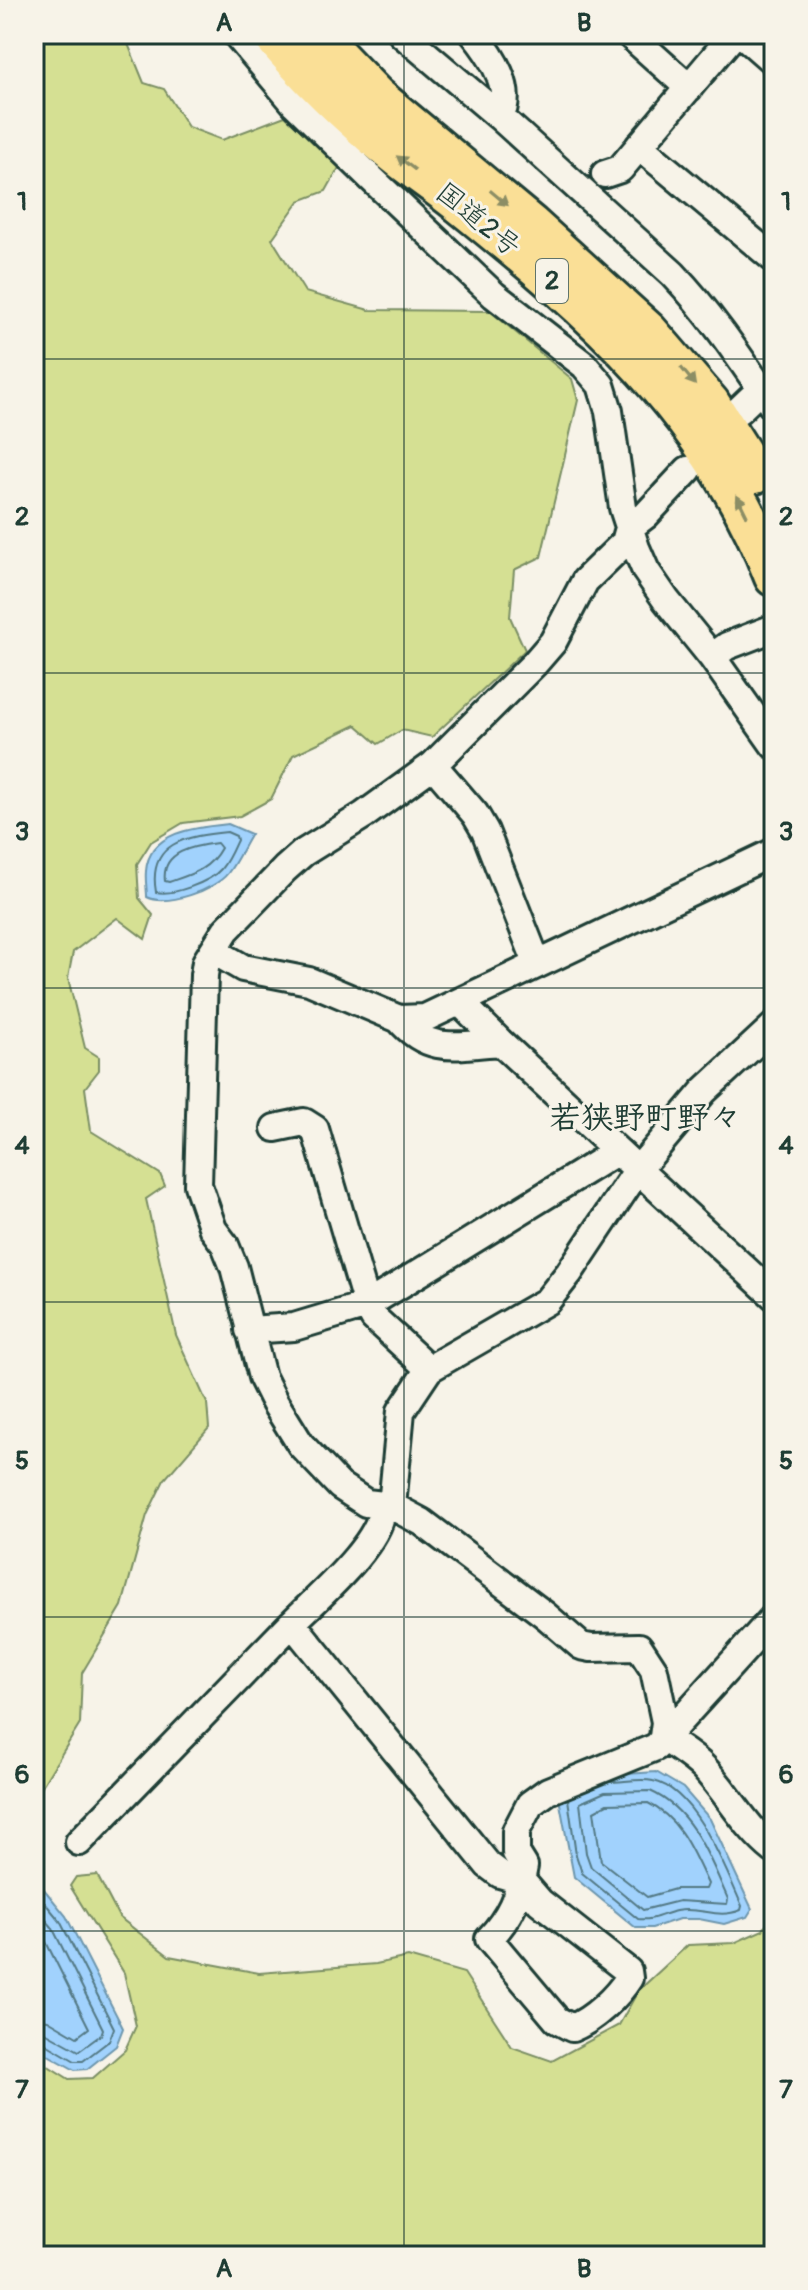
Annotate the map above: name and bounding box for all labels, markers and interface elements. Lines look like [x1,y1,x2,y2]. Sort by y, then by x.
text: A [216,7,233,39]
text: B [577,7,591,39]
one-way arrow [396,156,417,172]
street label: 国道2号 [428,175,528,265]
text: 1 [17,186,27,218]
text: 1 [781,186,791,218]
one-way arrow [489,189,509,206]
road number: 2 [536,259,568,303]
one-way arrow [680,365,697,386]
one-way arrow [736,494,749,517]
text: 2 [15,501,29,533]
text: 2 [779,501,793,533]
text: 3 [15,816,29,848]
text: 3 [779,816,793,848]
district label: 若狭野町野々 [549,1098,741,1138]
text: 4 [14,1130,30,1162]
text: 4 [778,1130,794,1162]
text: 5 [15,1445,29,1477]
text: 5 [779,1445,793,1477]
text: 6 [14,1759,30,1791]
text: 6 [778,1759,794,1791]
text: 7 [15,2074,29,2106]
text: 7 [779,2074,793,2106]
text: A [216,2253,233,2285]
text: B [577,2253,591,2285]

